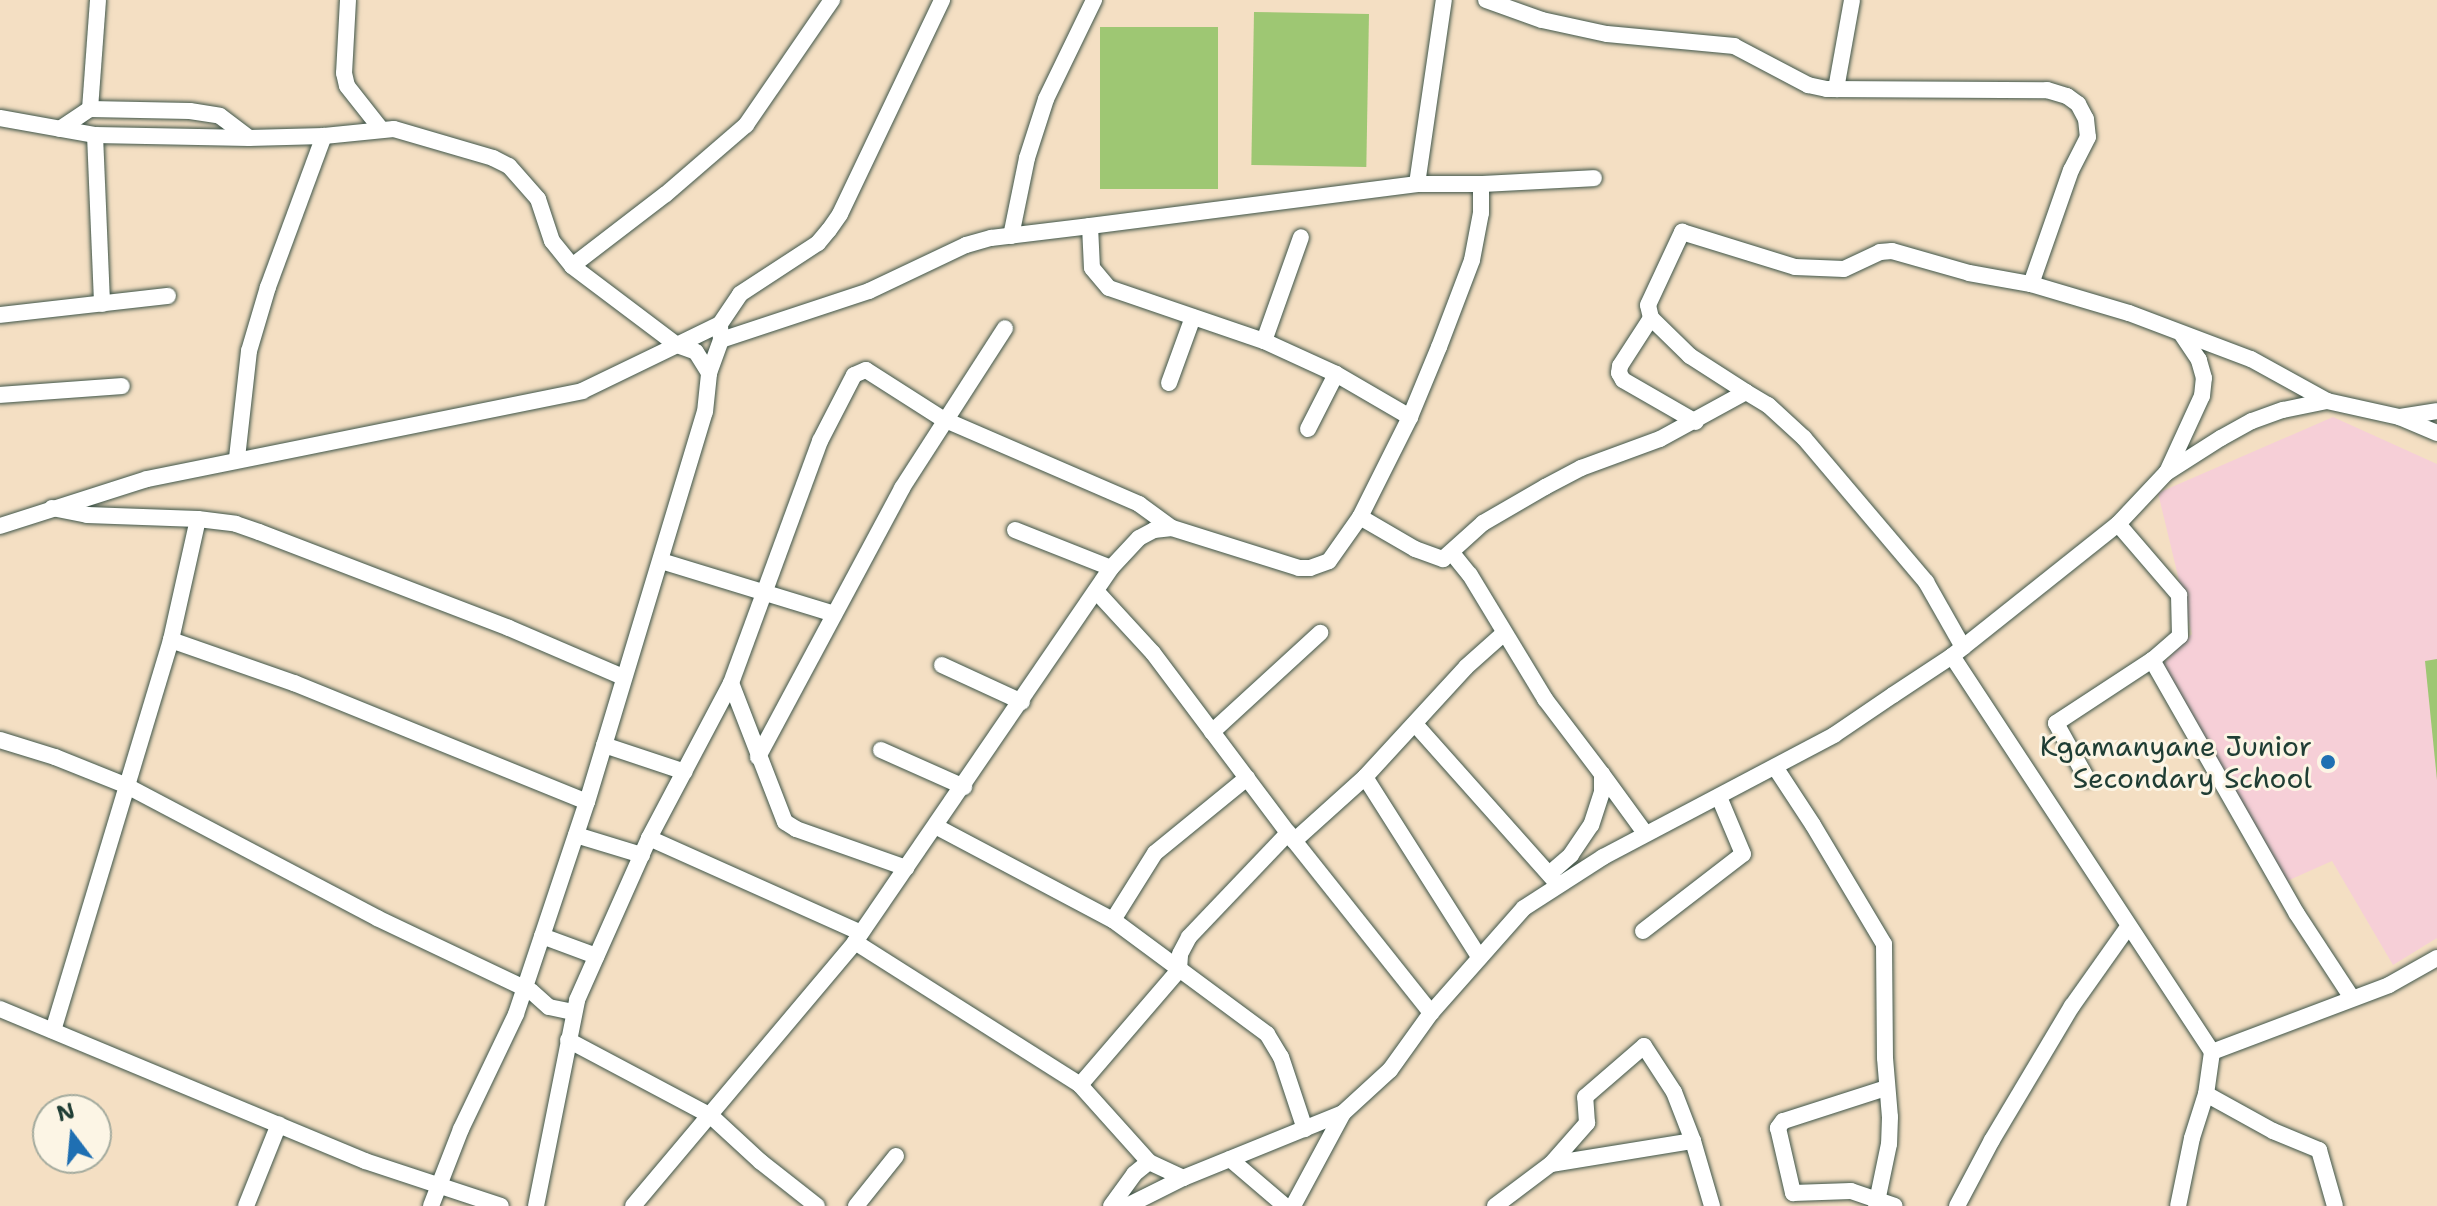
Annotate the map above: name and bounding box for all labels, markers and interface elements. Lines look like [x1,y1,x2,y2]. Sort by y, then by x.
place label: Kgamanyane Junior Secondary School [2040,729,2312,795]
marker: Kgamanyane Junior Secondary School [2319,753,2337,771]
north arrow [32,1094,112,1174]
text: N [53,1096,78,1129]

